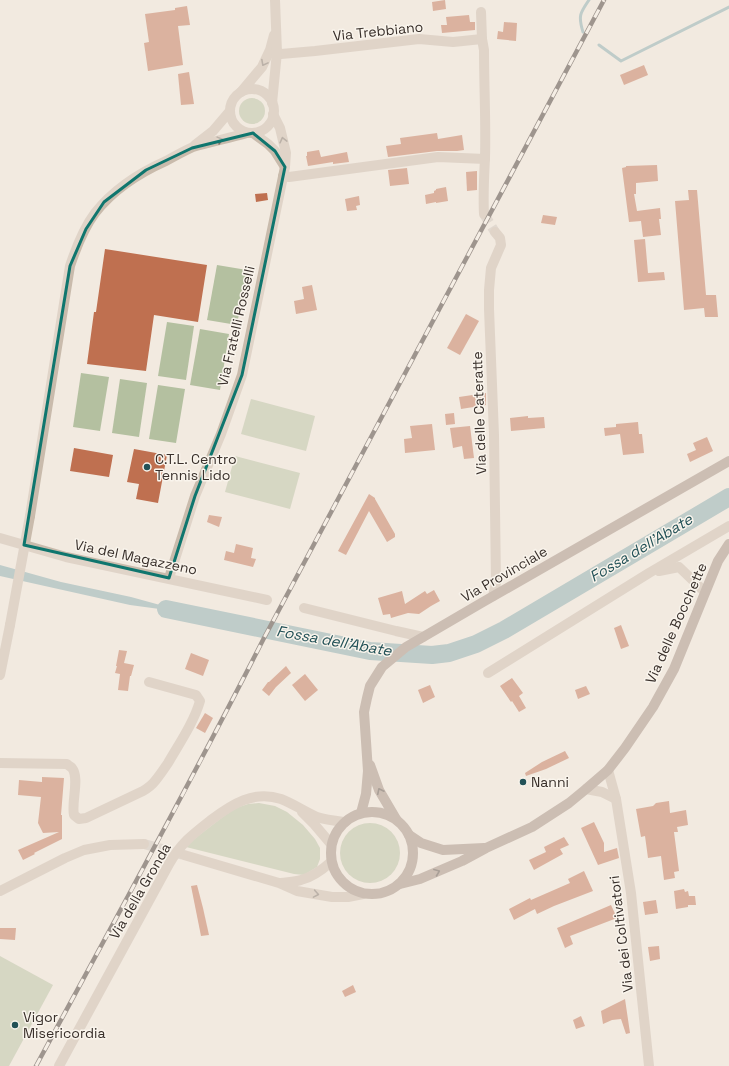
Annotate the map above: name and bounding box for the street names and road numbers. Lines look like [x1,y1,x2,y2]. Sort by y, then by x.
street label: Via Trebbiano [332,17,424,45]
street label: Via Fratelli Rosselli [213,264,259,388]
street label: Via delle Cateratte [468,351,490,475]
street label: Via del Magazzeno [73,535,199,579]
street label: Via Provinciale [458,542,550,606]
street label: Via delle Bocchette [641,560,711,686]
street label: Via della Gronda [105,840,175,942]
street label: Via dei Coltivatori [605,875,637,993]

